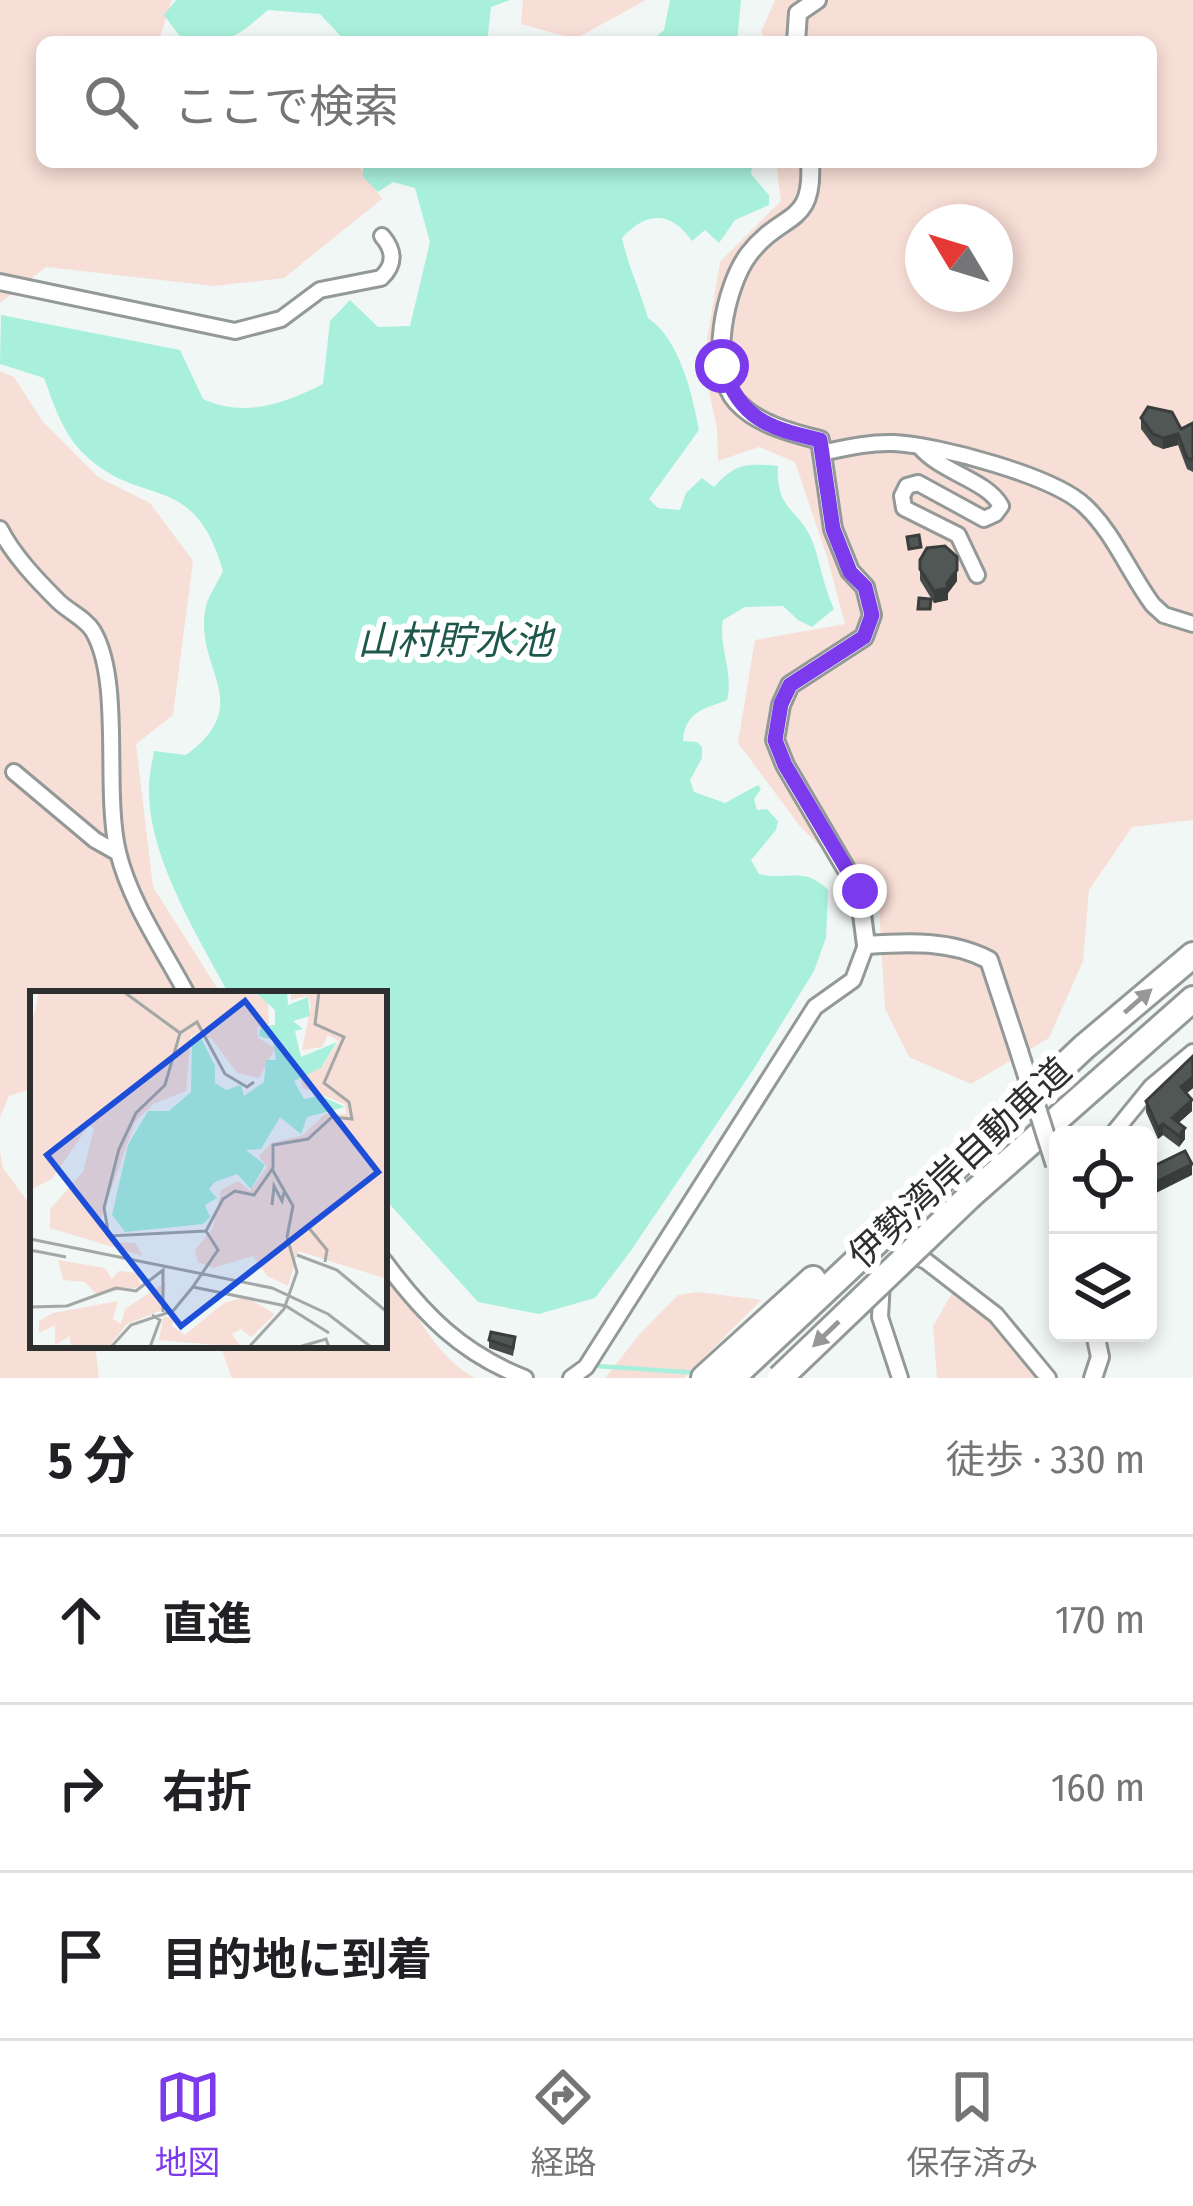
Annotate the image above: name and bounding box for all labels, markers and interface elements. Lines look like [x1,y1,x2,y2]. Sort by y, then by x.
search box [36,36,1157,168]
icon: search [78,69,144,135]
text: ここで検索 [174,80,399,134]
north arrow [905,204,1013,312]
route start [695,339,749,393]
water label: 山村貯水池 [357,618,556,664]
route end [833,864,887,918]
one-way arrow [1123,988,1153,1014]
inset map [30,991,387,1348]
street label: 伊勢湾岸自動車道 [840,1049,1080,1277]
map controls [1049,1126,1157,1342]
button: locate [1049,1126,1157,1234]
button: layers [1049,1234,1157,1342]
one-way arrow [812,1320,841,1348]
text: 5 分 [48,1430,135,1492]
text: 徒歩 · 330 m [946,1437,1145,1483]
icon: ahead [48,1587,114,1653]
text: 直進 [162,1597,252,1651]
text: 170 m [1055,1597,1145,1643]
icon: right [48,1755,114,1821]
text: 右折 [162,1765,252,1819]
text: 160 m [1051,1765,1145,1811]
icon: arrive [48,1923,114,1989]
text: 目的地に到着 [162,1933,432,1987]
tab: 地図 [155,2064,221,2184]
tab: 経路 [530,2064,596,2184]
tab: 保存済み [906,2064,1038,2184]

